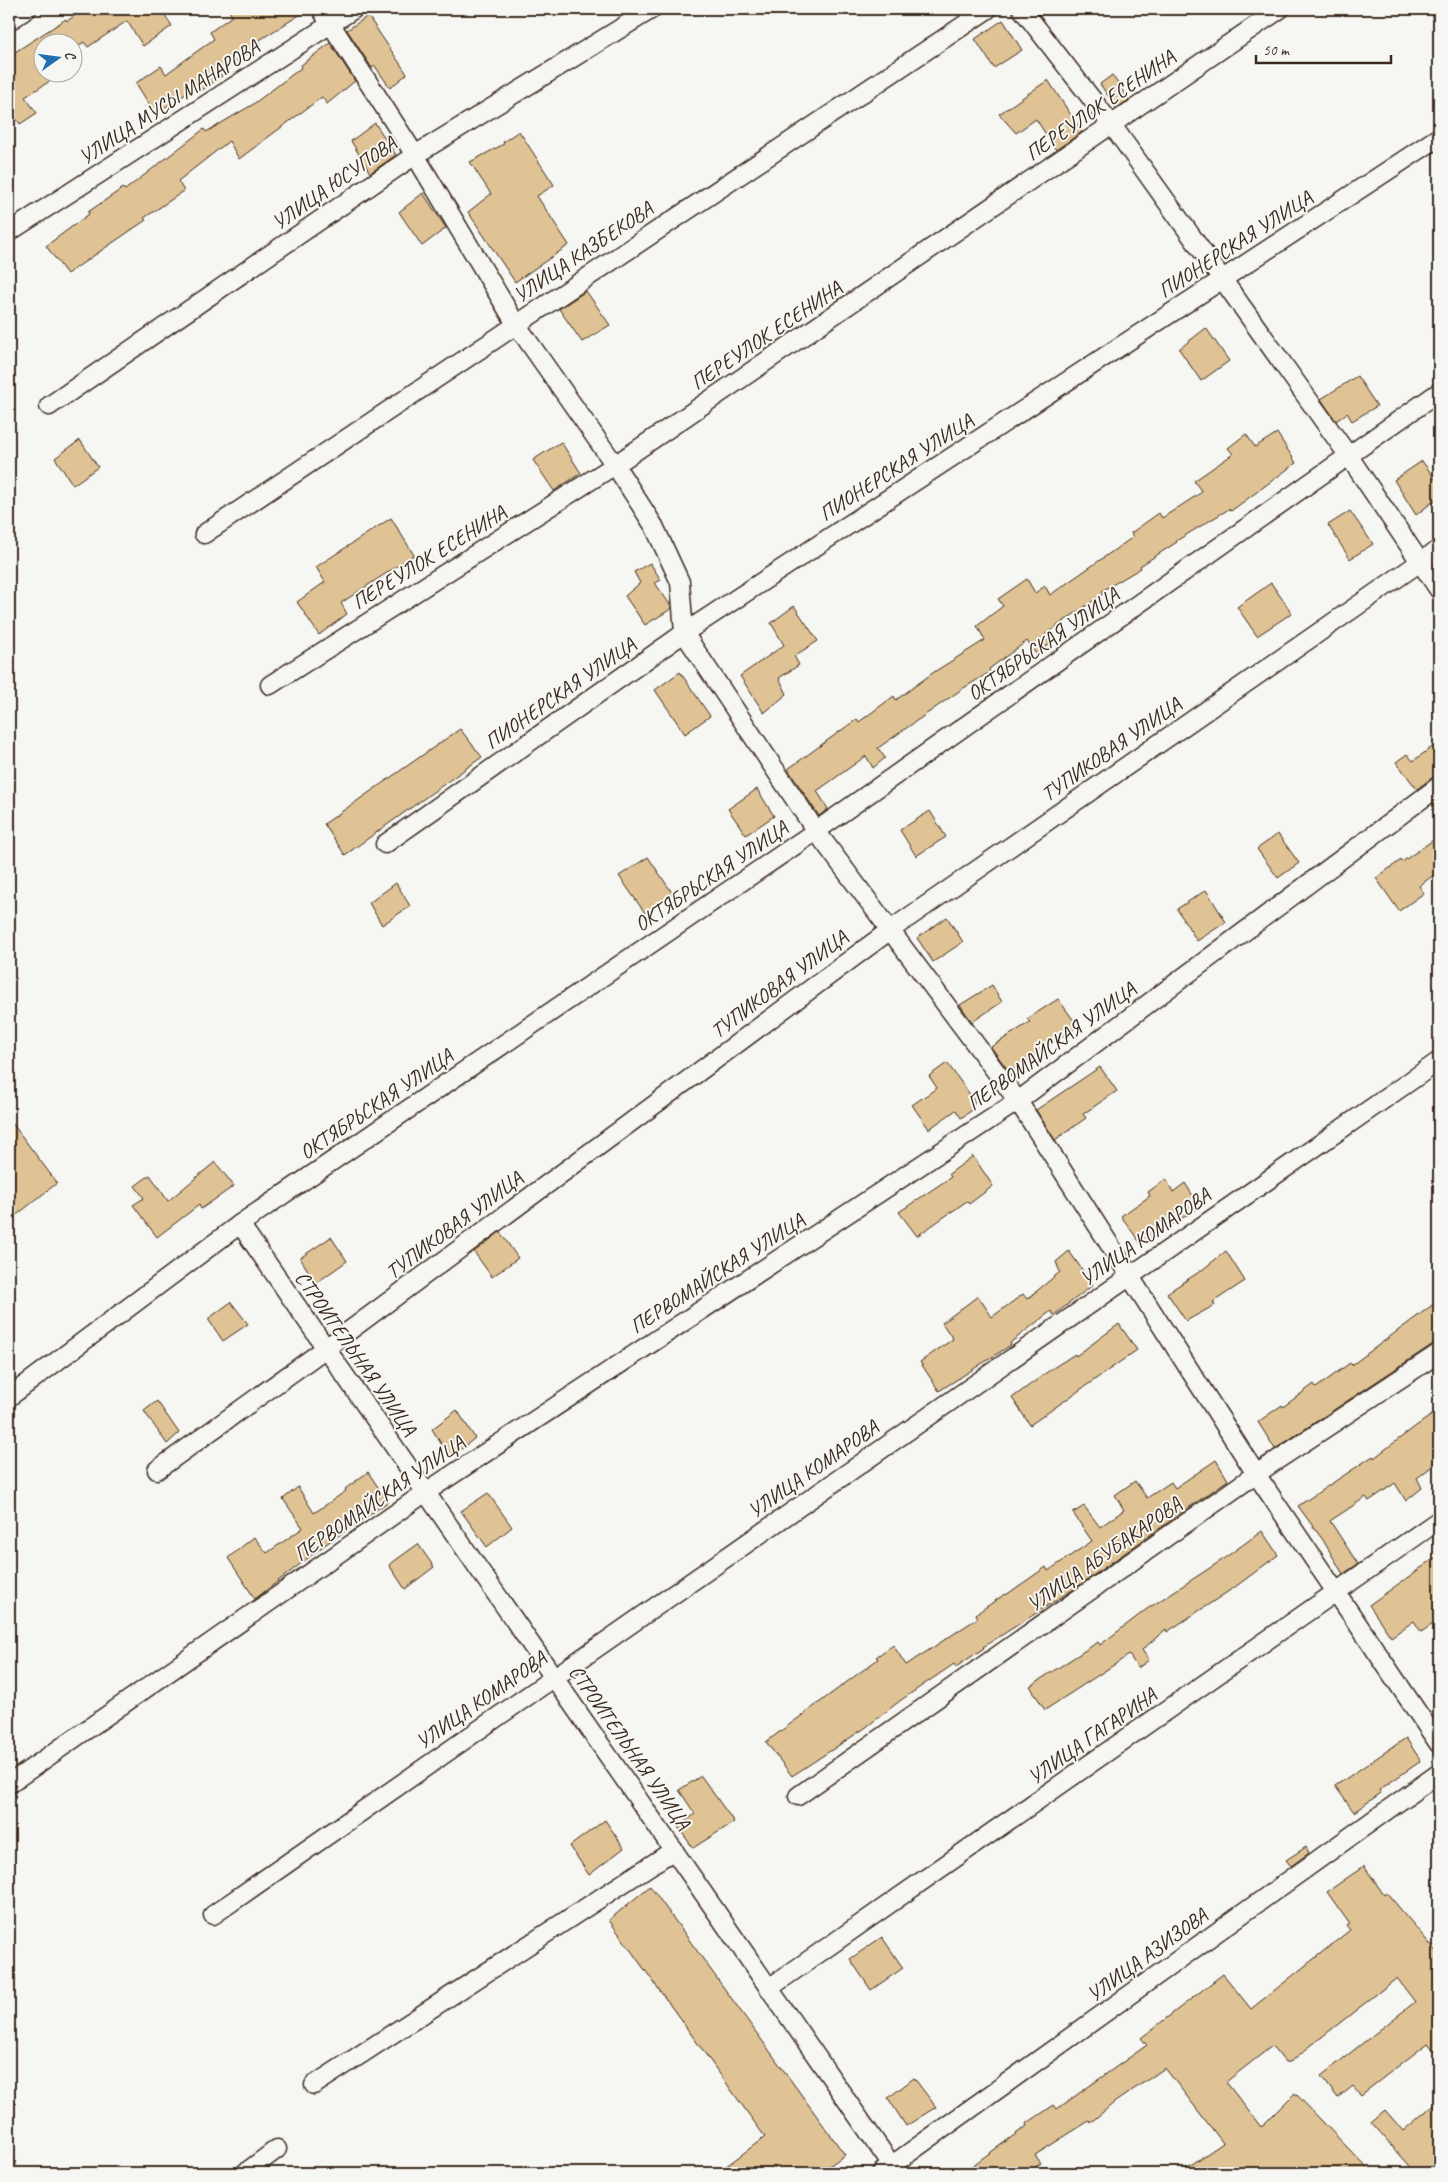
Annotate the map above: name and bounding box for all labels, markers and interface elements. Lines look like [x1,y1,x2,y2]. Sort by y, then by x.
north arrow [32,32,82,82]
scale bar [1256,32,1390,64]
street label: УЛИЦА МУСЫ МАНАРОВА [74,33,265,170]
text: 50 m [1263,41,1290,60]
street label: ПЕРЕУЛОК ЕСЕНИНА [1020,43,1180,166]
text: С [61,50,80,62]
street label: УЛИЦА ЮСУПОВА [267,130,402,236]
street label: ПИОНЕРСКАЯ УЛИЦА [1153,184,1317,303]
street label: УЛИЦА КАЗБЕКОВА [508,195,659,308]
street label: ПЕРЕУЛОК ЕСЕНИНА [686,275,847,395]
street label: ПИОНЕРСКАЯ УЛИЦА [814,407,978,526]
street label: ПЕРЕУЛОК ЕСЕНИНА [347,499,511,615]
street label: ОКТЯБРЬСКАЯ УЛИЦА [962,581,1125,706]
street label: ПИОНЕРСКАЯ УЛИЦА [480,631,641,755]
street label: ТУПИКОВАЯ УЛИЦА [1036,691,1186,807]
street label: ОКТЯБРЬСКАЯ УЛИЦА [629,814,794,937]
street label: ТУПИКОВАЯ УЛИЦА [705,924,853,1044]
street label: ПЕРВОМАЙСКАЯ УЛИЦА [961,976,1141,1116]
street label: ОКТЯБРЬСКАЯ УЛИЦА [294,1042,459,1165]
street label: ТУПИКОВАЯ УЛИЦА [380,1165,528,1285]
street label: УЛИЦА КОМАРОВА [1075,1182,1216,1292]
street label: ПЕРВОМАЙСКАЯ УЛИЦА [625,1207,809,1339]
street label: СТРОИТЕЛЬНАЯ УЛИЦА [289,1266,423,1441]
street label: УЛИЦА КОМАРОВА [743,1414,884,1524]
street label: ПЕРВОМАЙСКАЯ УЛИЦА [289,1429,470,1567]
street label: УЛИЦА АБУБАКАРОВА [1022,1491,1187,1617]
street label: УЛИЦА КОМАРОВА [411,1645,552,1755]
street label: СТРОИТЕЛЬНАЯ УЛИЦА [563,1660,697,1835]
street label: УЛИЦА ГАГАРИНА [1023,1681,1162,1790]
street label: УЛИЦА АЗИЗОВА [1082,1902,1213,2007]

